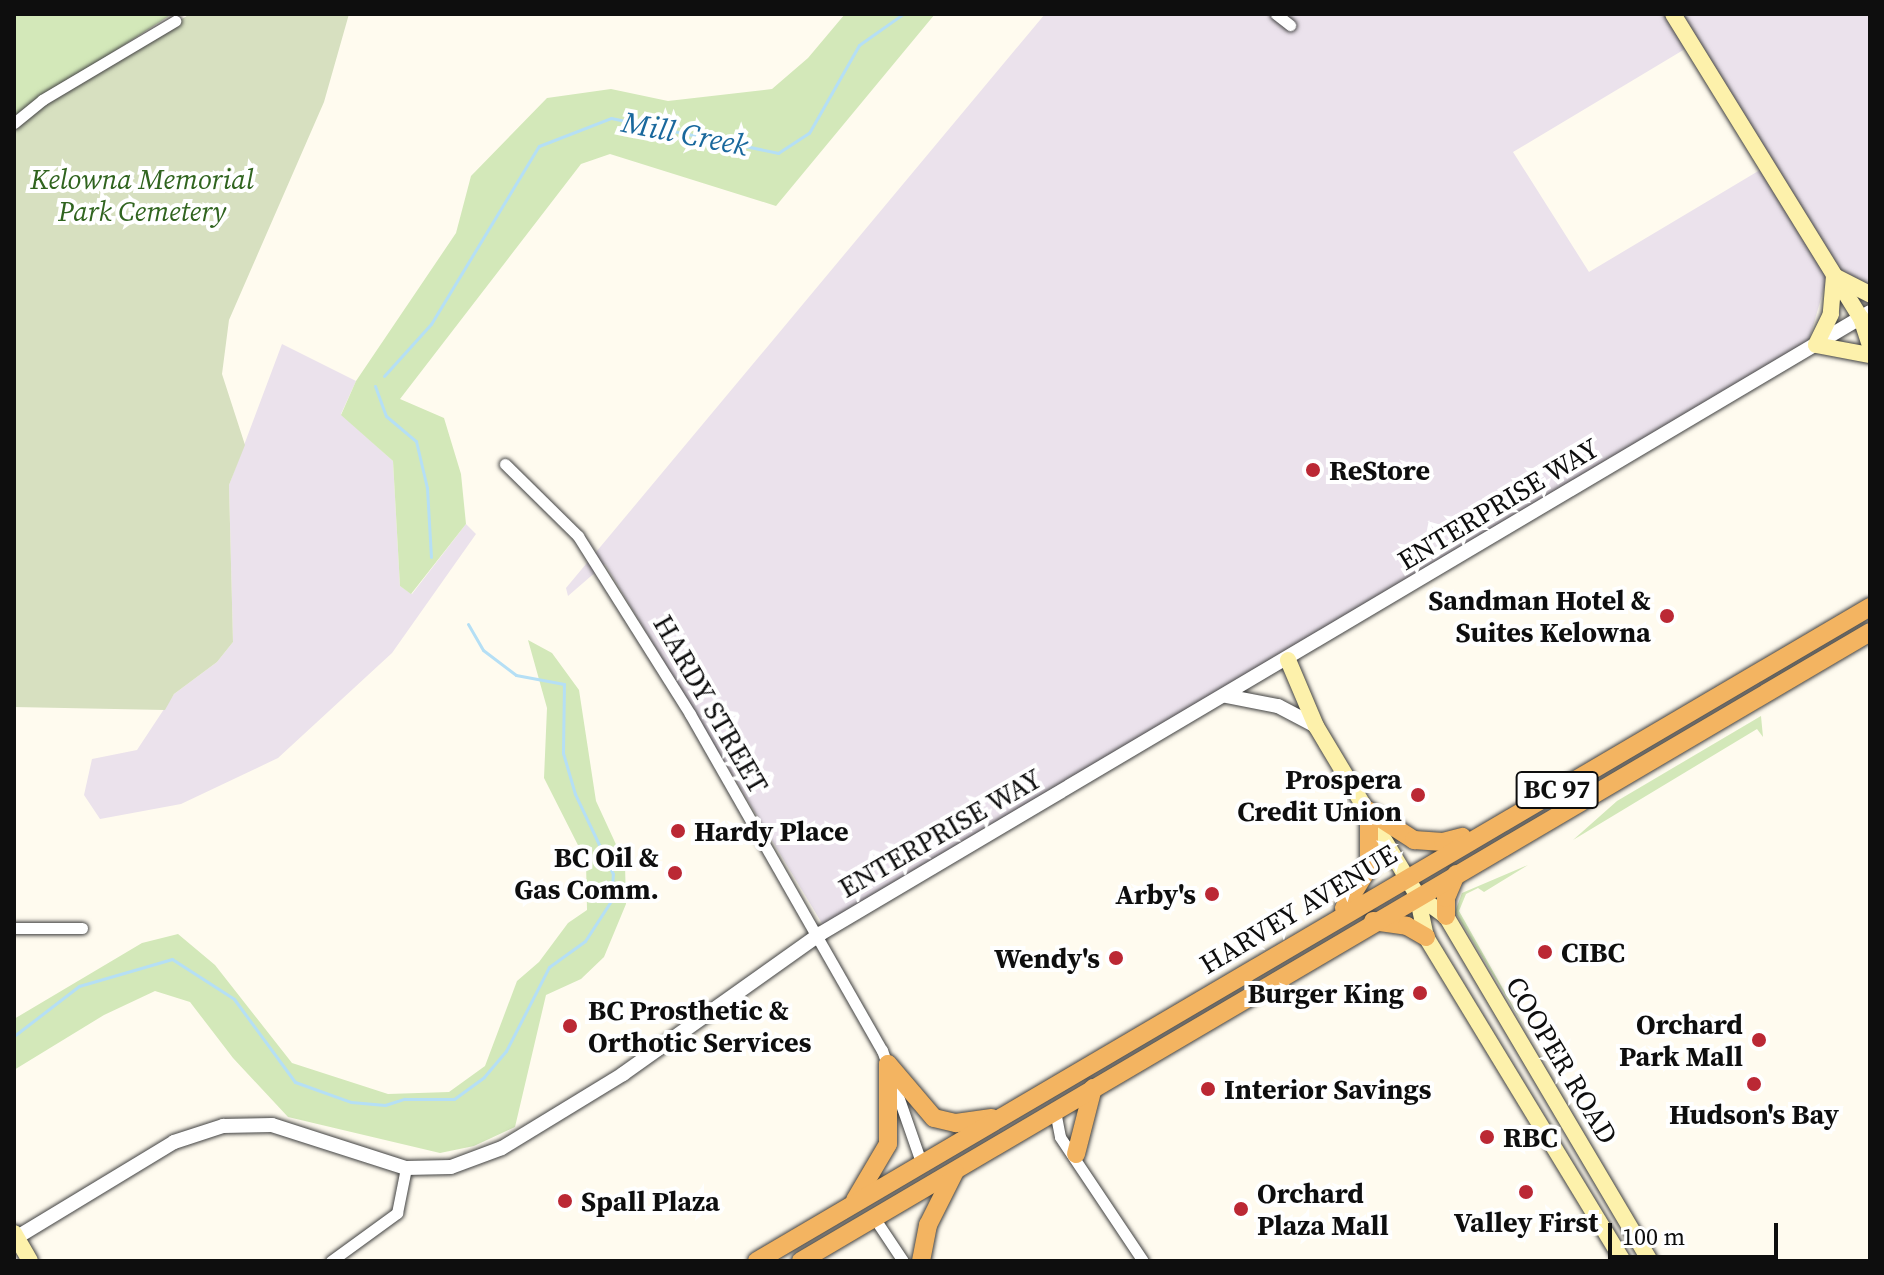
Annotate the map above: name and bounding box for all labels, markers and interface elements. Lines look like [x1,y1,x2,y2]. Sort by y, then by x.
water label: Mill Creek [619,104,751,164]
park label: Kelowna Memorial Park Cemetery [30,162,254,228]
street label: ENTERPRISE WAY [1391,431,1605,577]
place label: ReStore [1329,453,1430,487]
marker: ReStore [1304,461,1322,479]
place label: Sandman Hotel & Suites Kelowna [1428,583,1651,649]
marker: Sandman Hotel & Suites Kelowna [1658,607,1676,625]
street label: HARDY STREET [646,609,776,799]
street label: ENTERPRISE WAY [832,761,1048,905]
place label: Prospera Credit Union [1237,762,1402,828]
road number: BC 97 [1515,768,1599,812]
marker: Prospera Credit Union [1409,786,1427,804]
place label: Hardy Place [694,814,849,848]
marker: Hardy Place [669,822,687,840]
street label: HARVEY AVENUE [1193,837,1403,981]
place label: BC Oil & Gas Comm. [514,840,659,906]
marker: BC Oil & Gas Comm. [666,864,684,882]
place label: Arby's [1115,877,1196,911]
marker: Arby's [1203,885,1221,903]
place label: CIBC [1561,935,1625,969]
place label: Wendy's [994,941,1100,975]
marker: CIBC [1536,943,1554,961]
marker: Wendy's [1107,949,1125,967]
street label: COOPER ROAD [1499,970,1625,1150]
place label: Burger King [1247,976,1404,1010]
marker: Burger King [1411,984,1429,1002]
place label: BC Prosthetic & Orthotic Services [588,993,811,1059]
place label: Orchard Park Mall [1619,1007,1743,1073]
marker: BC Prosthetic & Orthotic Services [559,1015,581,1037]
marker: Orchard Park Mall [1750,1031,1768,1049]
place label: Interior Savings [1224,1072,1431,1106]
marker: Hudson's Bay [1745,1075,1763,1093]
marker: Interior Savings [1199,1080,1217,1098]
place label: Hudson's Bay [1669,1097,1839,1131]
place label: RBC [1503,1120,1558,1154]
marker: RBC [1478,1128,1496,1146]
place label: Orchard Plaza Mall [1257,1176,1389,1242]
marker: Valley First [1517,1183,1535,1201]
place label: Spall Plaza [581,1184,720,1218]
marker: Spall Plaza [556,1192,574,1210]
marker: Orchard Plaza Mall [1232,1200,1250,1218]
place label: Valley First [1454,1205,1598,1239]
scale bar [1612,1207,1782,1257]
text: 100 m [1622,1220,1685,1253]

